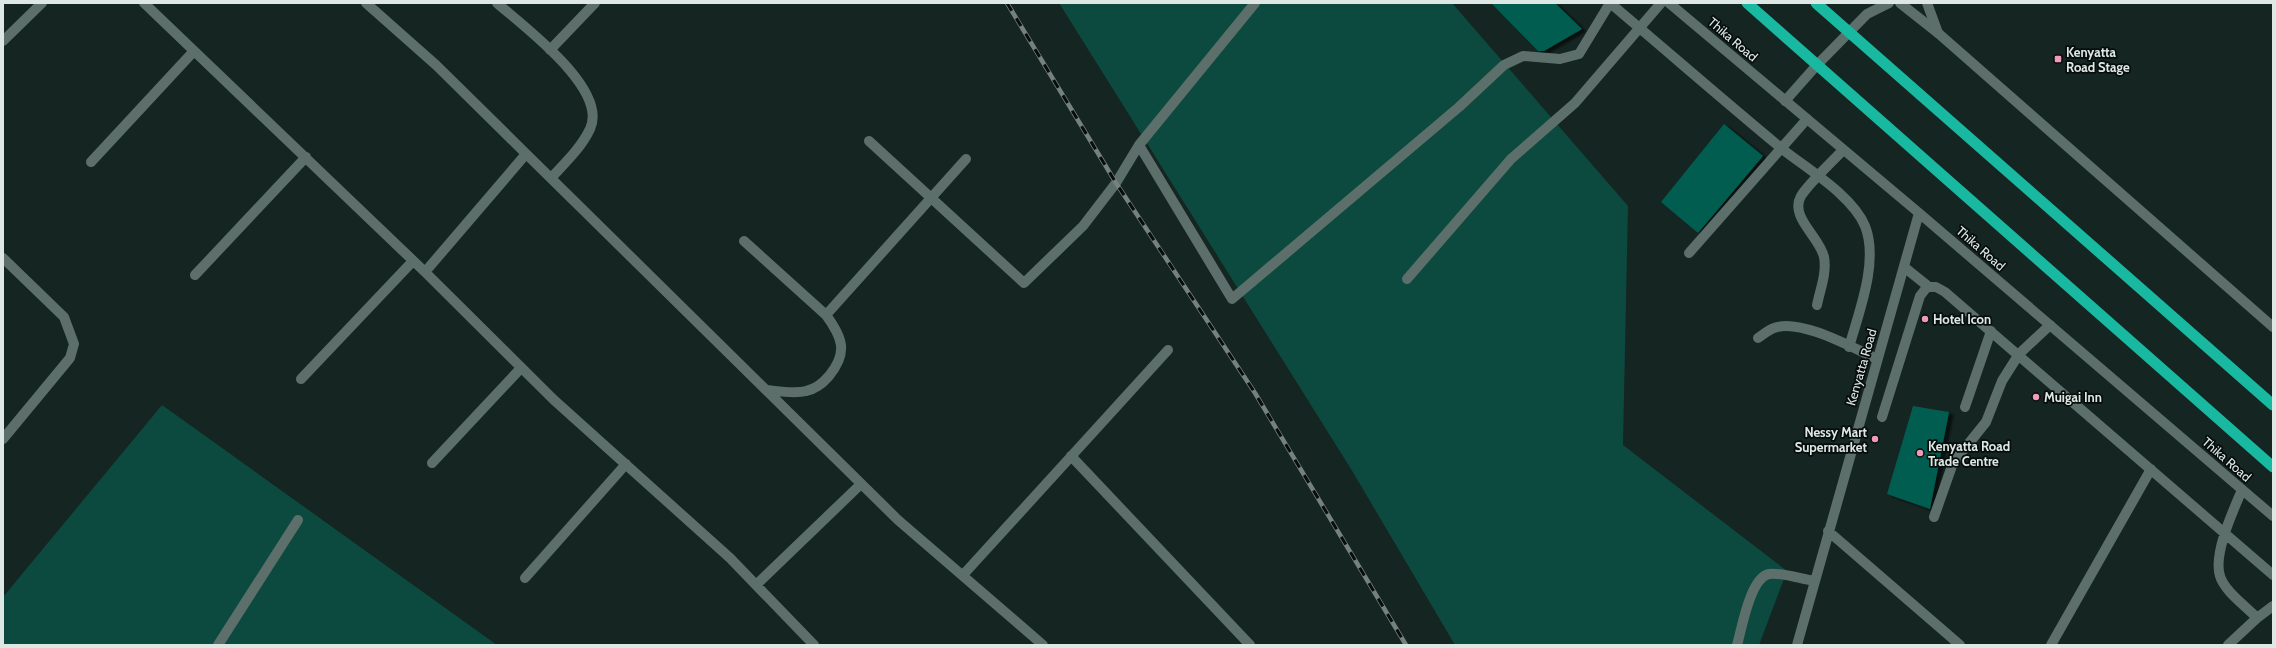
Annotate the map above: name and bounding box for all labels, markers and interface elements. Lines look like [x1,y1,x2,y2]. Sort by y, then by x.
street label: Thika Road [1705,14,1761,64]
place label: Kenyatta Road Stage [2066,44,2130,75]
marker: Kenyatta Road Stage [2053,54,2063,64]
street label: Thika Road [1953,222,2009,274]
place label: Hotel Icon [1933,311,1991,327]
marker: Hotel Icon [1920,314,1930,324]
street label: Kenyatta Road [1842,327,1880,407]
place label: Muigai Inn [2044,389,2102,405]
marker: Muigai Inn [2031,392,2041,402]
place label: Nessy Mart Supermarket [1795,424,1868,455]
street label: Thika Road [2199,433,2255,485]
marker: Nessy Mart Supermarket [1870,434,1880,444]
place label: Kenyatta Road Trade Centre [1928,438,2010,469]
marker: Kenyatta Road Trade Centre [1915,448,1925,458]

